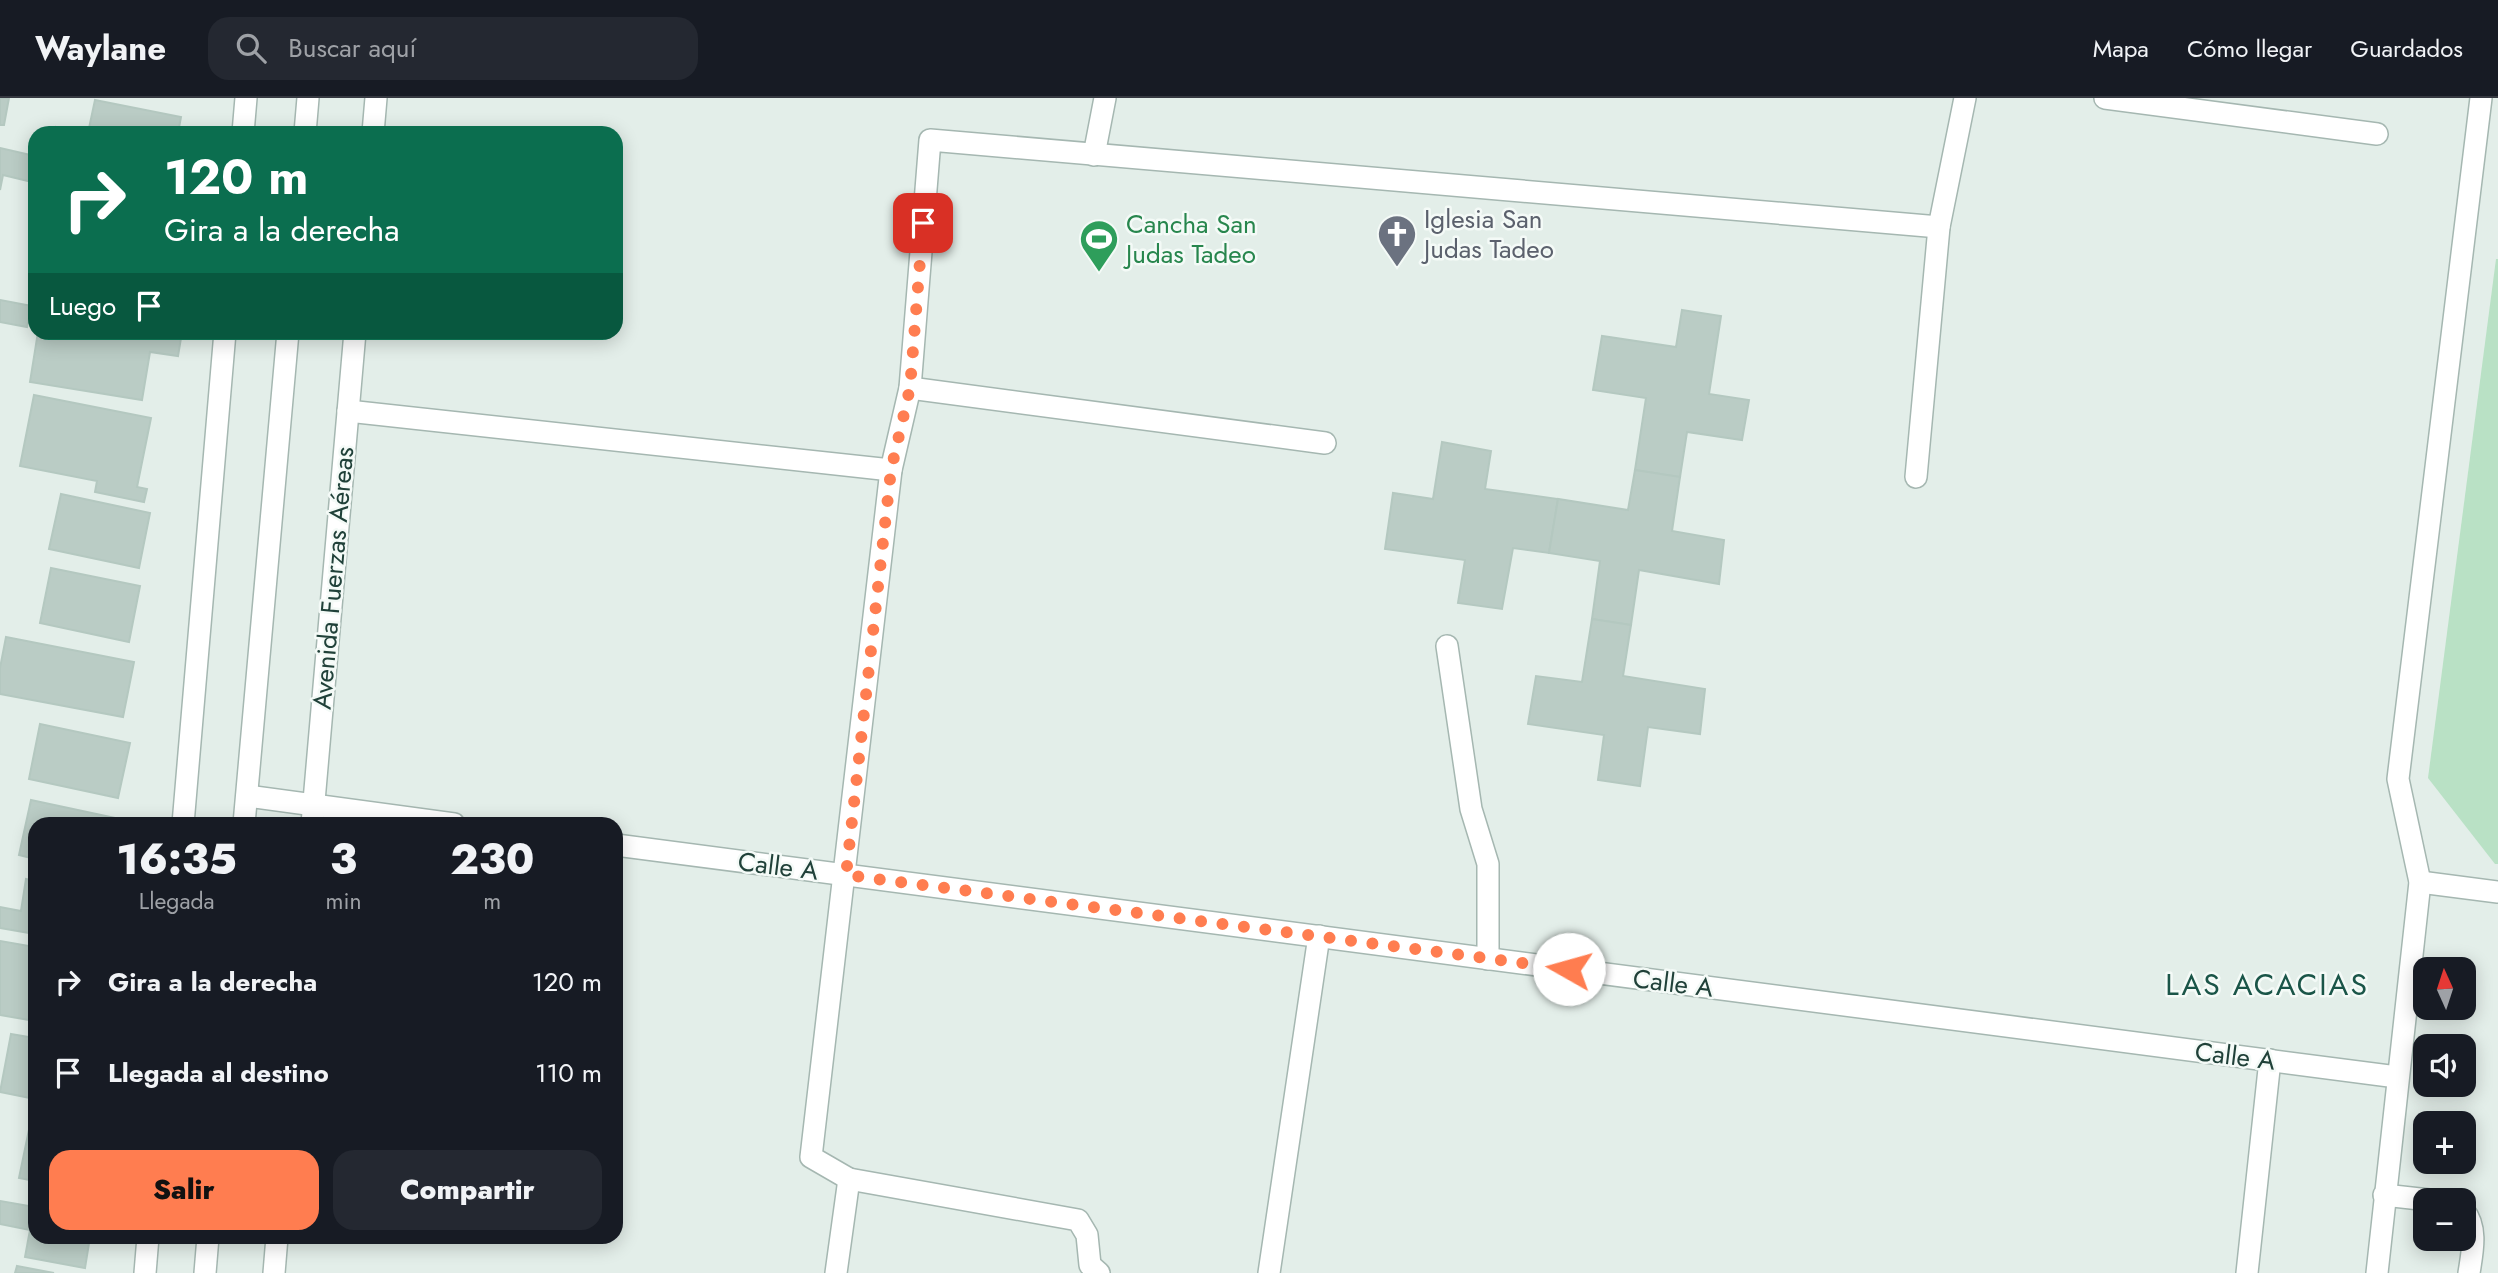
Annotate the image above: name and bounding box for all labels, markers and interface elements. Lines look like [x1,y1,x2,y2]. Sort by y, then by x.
search box [208,17,698,80]
text: Waylane [35,25,166,72]
icon: search [232,29,270,67]
text: Buscar aquí [288,29,416,67]
text: Mapa [2093,31,2149,66]
text: Cómo llegar [2187,31,2312,66]
text: Guardados [2350,31,2463,66]
text: 120 m [164,142,308,212]
icon: right [49,154,140,245]
pin [893,193,953,253]
place label: Iglesia San Judas Tadeo [1421,200,1554,268]
icon: arrive [904,204,942,242]
place label: Cancha San Judas Tadeo [1123,205,1257,273]
text: Gira a la derecha [164,207,400,253]
church icon: Iglesia San Judas Tadeo [1376,213,1418,268]
sports icon: Cancha San Judas Tadeo [1078,218,1120,273]
text: Luego [49,287,116,325]
icon: arrive [130,287,168,325]
street label: Avenida Fuerzas Aéreas [303,445,363,711]
text: 16:35 [117,829,237,890]
text: 3 [330,829,357,890]
text: 230 [450,829,534,890]
street label: Calle A [736,842,821,890]
text: Llegada [139,884,215,918]
text: min [326,884,362,918]
text: m [483,884,501,918]
position arrow [1532,932,1606,1006]
north arrow [2413,957,2476,1020]
map controls [2413,957,2476,1251]
street label: Calle A [1631,959,1716,1007]
icon: right [49,963,87,1001]
text: Gira a la derecha [108,963,317,1001]
text: 120 m [532,963,602,1001]
district label: LAS ACACIAS [2165,963,2369,1006]
street label: Calle A [2193,1032,2278,1080]
button: sound [2413,1034,2476,1097]
icon: arrive [49,1054,87,1092]
text: Llegada al destino [108,1054,329,1092]
text: 110 m [535,1054,602,1092]
button: + [2413,1111,2476,1174]
button: Salir [49,1150,319,1230]
button: Compartir [333,1150,602,1230]
button: − [2413,1188,2476,1251]

